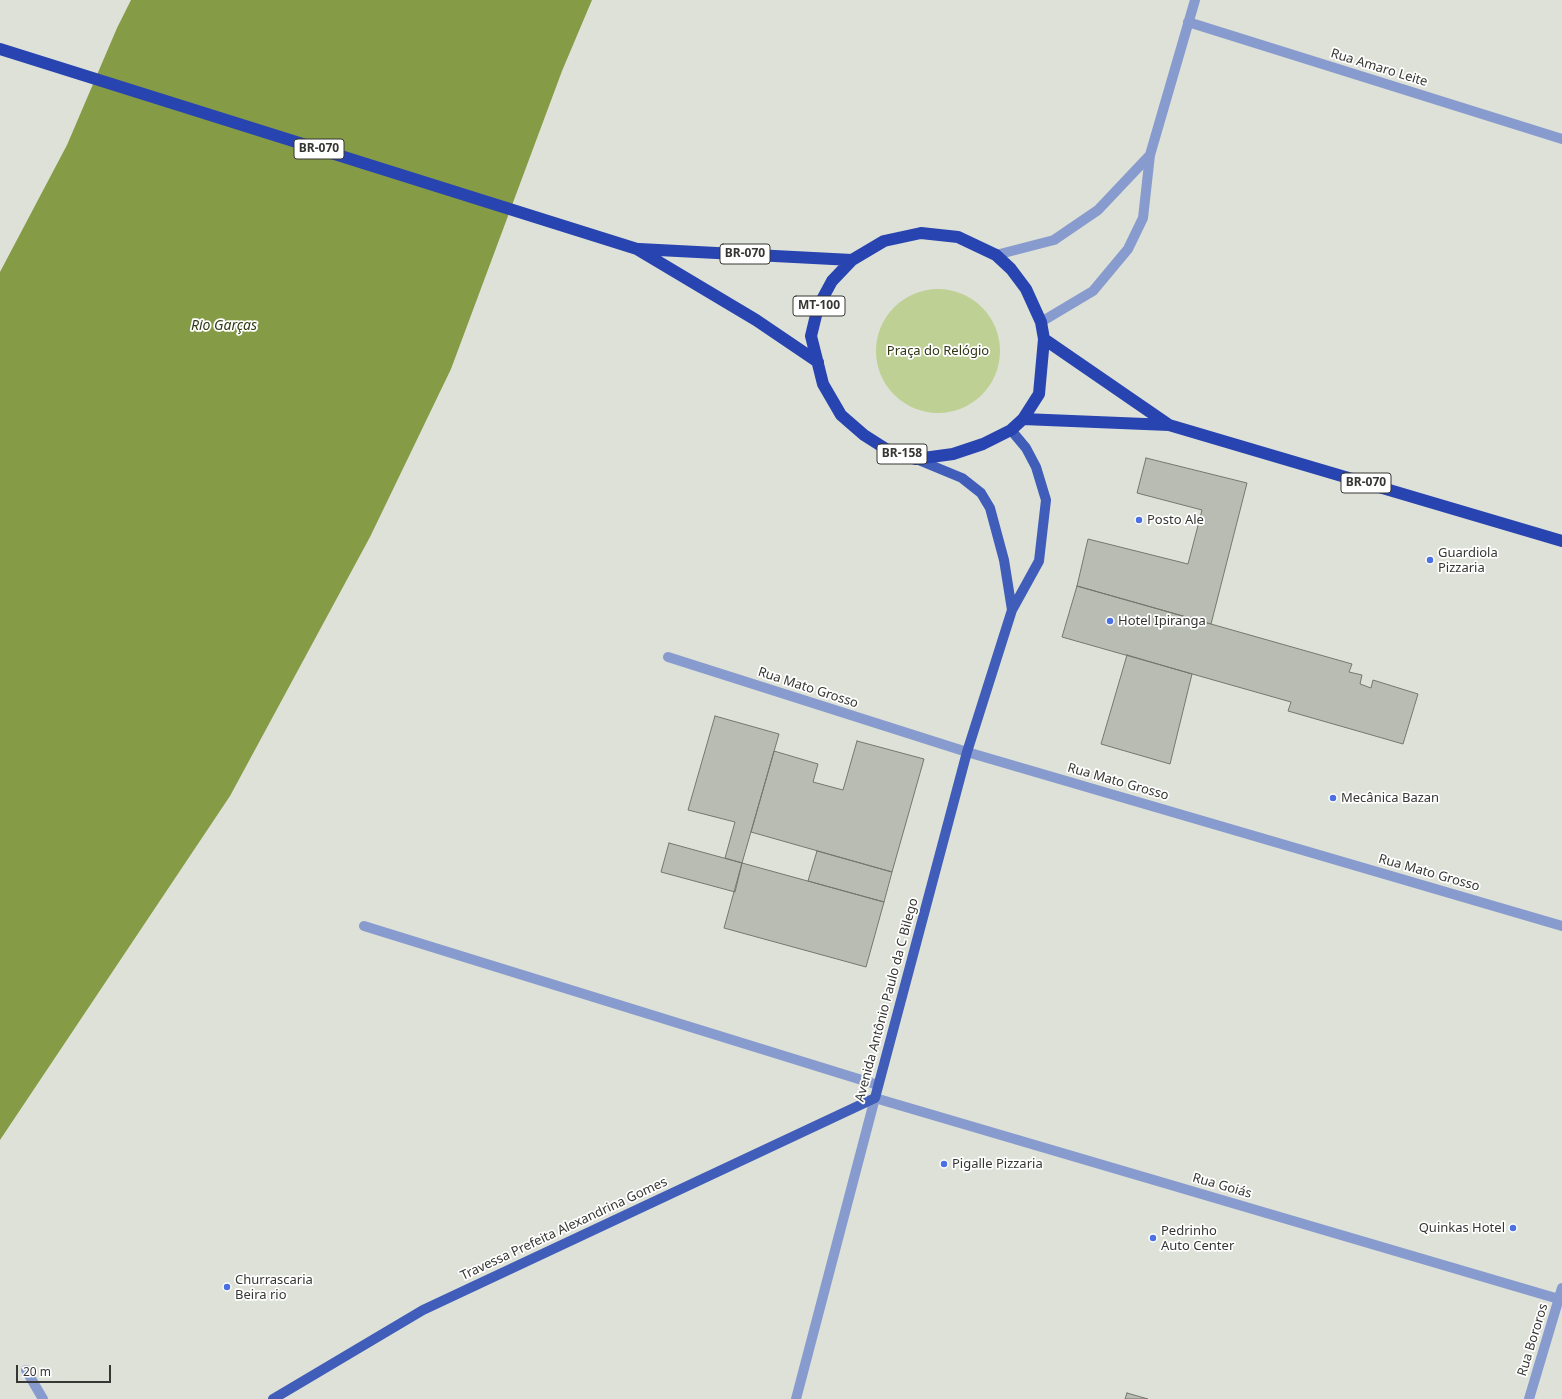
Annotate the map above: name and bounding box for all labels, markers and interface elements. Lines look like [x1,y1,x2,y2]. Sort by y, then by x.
street label: Rua Amaro Leite [1329,46,1429,90]
road number: BR-070 [294,139,344,159]
road number: BR-070 [720,244,770,264]
road number: MT-100 [793,296,845,316]
water label: Rio Garças [191,318,257,334]
park label: Praça do Relógio [887,343,989,359]
road number: BR-158 [877,444,927,464]
road number: BR-070 [1341,473,1391,493]
place label: Posto Ale [1147,512,1204,528]
marker: Posto Ale [1134,515,1144,525]
place label: Guardiola Pizzaria [1438,545,1498,576]
marker: Guardiola Pizzaria [1425,555,1435,565]
place label: Hotel Ipiranga [1118,613,1206,629]
marker: Hotel Ipiranga [1105,616,1115,626]
street label: Rua Mato Grosso [756,664,860,712]
street label: Rua Mato Grosso [1066,760,1170,804]
place label: Mecânica Bazan [1341,790,1439,806]
marker: Mecânica Bazan [1328,793,1338,803]
street label: Rua Mato Grosso [1377,851,1481,895]
street label: Avenida Antônio Paulo da C Bilego [852,896,922,1104]
place label: Pigalle Pizzaria [952,1156,1043,1172]
marker: Pigalle Pizzaria [939,1159,949,1169]
street label: Rua Goiás [1191,1170,1253,1202]
street label: Travessa Prefeita Alexandrina Gomes [458,1174,670,1284]
place label: Quinkas Hotel [1419,1220,1505,1236]
place label: Pedrinho Auto Center [1161,1223,1234,1254]
marker: Quinkas Hotel [1508,1223,1518,1233]
marker: Pedrinho Auto Center [1148,1233,1158,1243]
place label: Churrascaria Beira rio [235,1272,313,1303]
marker: Churrascaria Beira rio [222,1282,232,1292]
street label: Rua Bororos [1515,1302,1551,1378]
scale bar [18,1357,113,1383]
text: 20 m [23,1363,51,1380]

